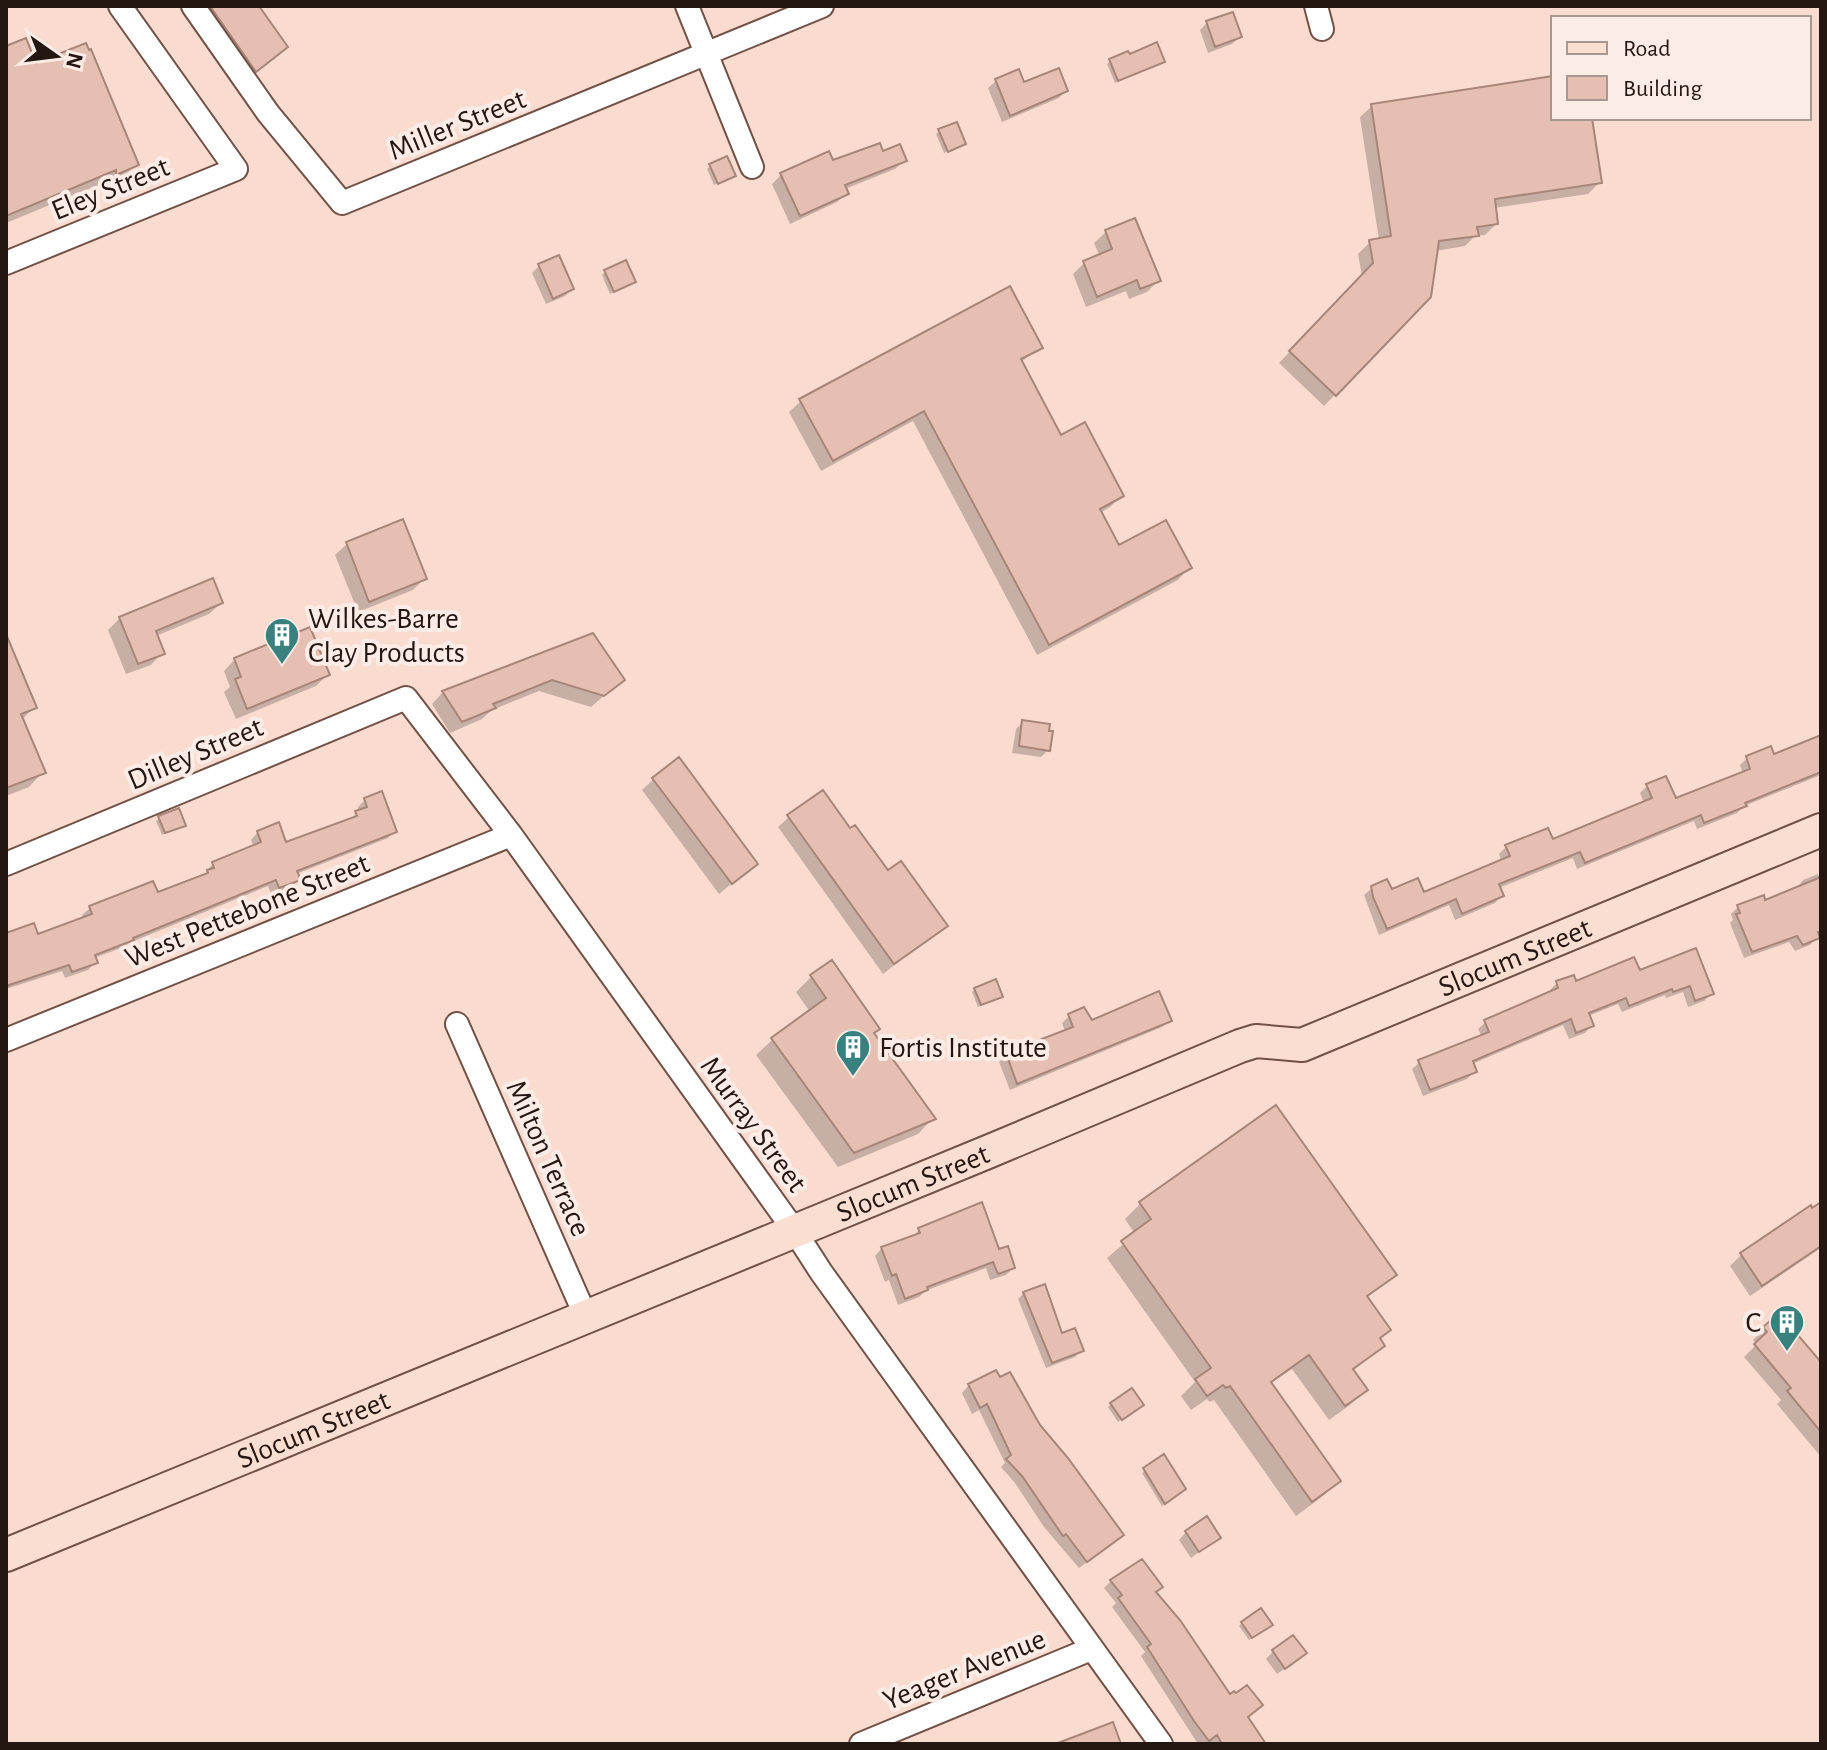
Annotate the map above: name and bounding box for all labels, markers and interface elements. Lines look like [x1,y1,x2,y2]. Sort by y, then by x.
north arrow [16,16,96,96]
legend [1551,16,1811,120]
text: Road [1623,37,1671,61]
text: N [62,51,87,71]
text: Building [1623,77,1702,101]
street label: Miller Street [385,84,531,166]
street label: Eley Street [47,152,174,226]
place label: Wilkes-Barre Clay Products [308,604,465,668]
building icon: Wilkes-Barre Clay Products [263,616,301,666]
street label: Dilley Street [123,712,268,796]
street label: West Pettebone Street [121,848,374,974]
street label: Slocum Street [1434,913,1596,1003]
building icon: Fortis Institute [834,1028,872,1078]
place label: Fortis Institute [879,1033,1047,1063]
street label: Murray Street [694,1051,812,1198]
street label: Milton Terrace [500,1076,596,1241]
street label: Slocum Street [832,1139,994,1228]
building icon: C [1768,1303,1806,1353]
place label: C [1745,1308,1761,1338]
street label: Slocum Street [233,1385,395,1475]
street label: Yeager Avenue [879,1624,1050,1716]

